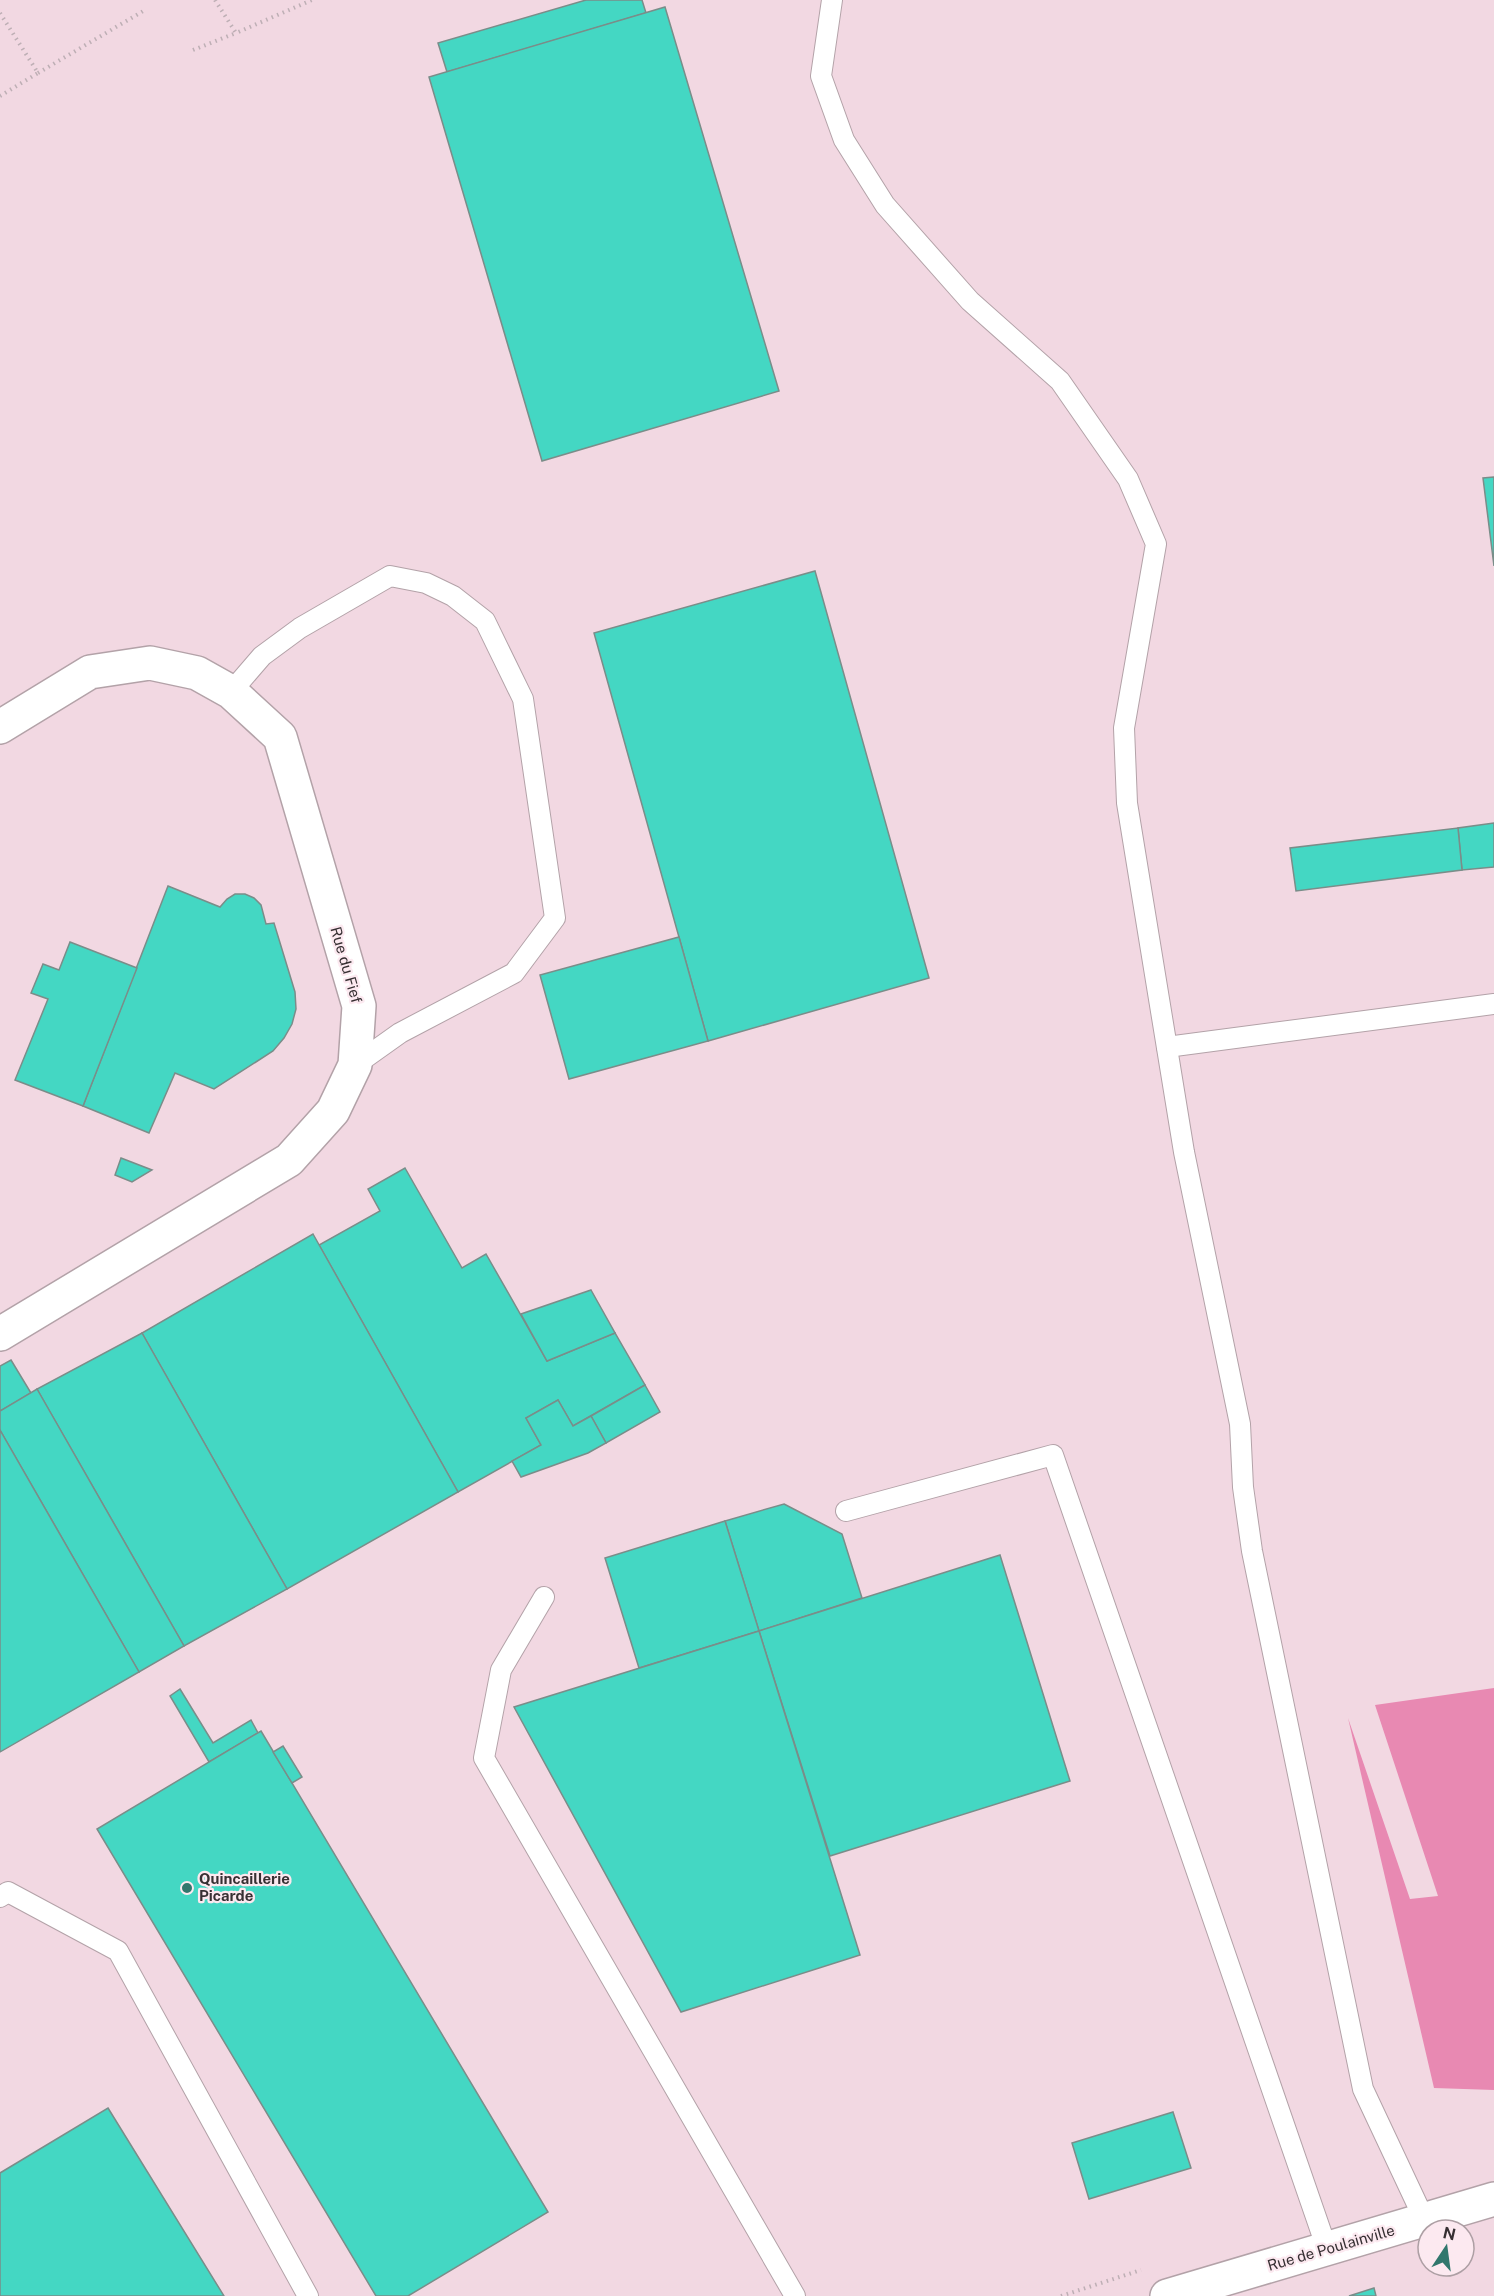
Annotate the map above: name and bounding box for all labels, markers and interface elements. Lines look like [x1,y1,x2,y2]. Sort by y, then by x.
street label: Rue du Fief [327,925,366,1005]
place label: Quincaillerie Picarde [199,1870,290,1904]
marker: Quincaillerie Picarde [180,1881,194,1895]
north arrow [1416,2218,1476,2278]
street label: Rue de Poulainville [1265,2221,1396,2274]
text: N [1441,2223,1457,2245]

